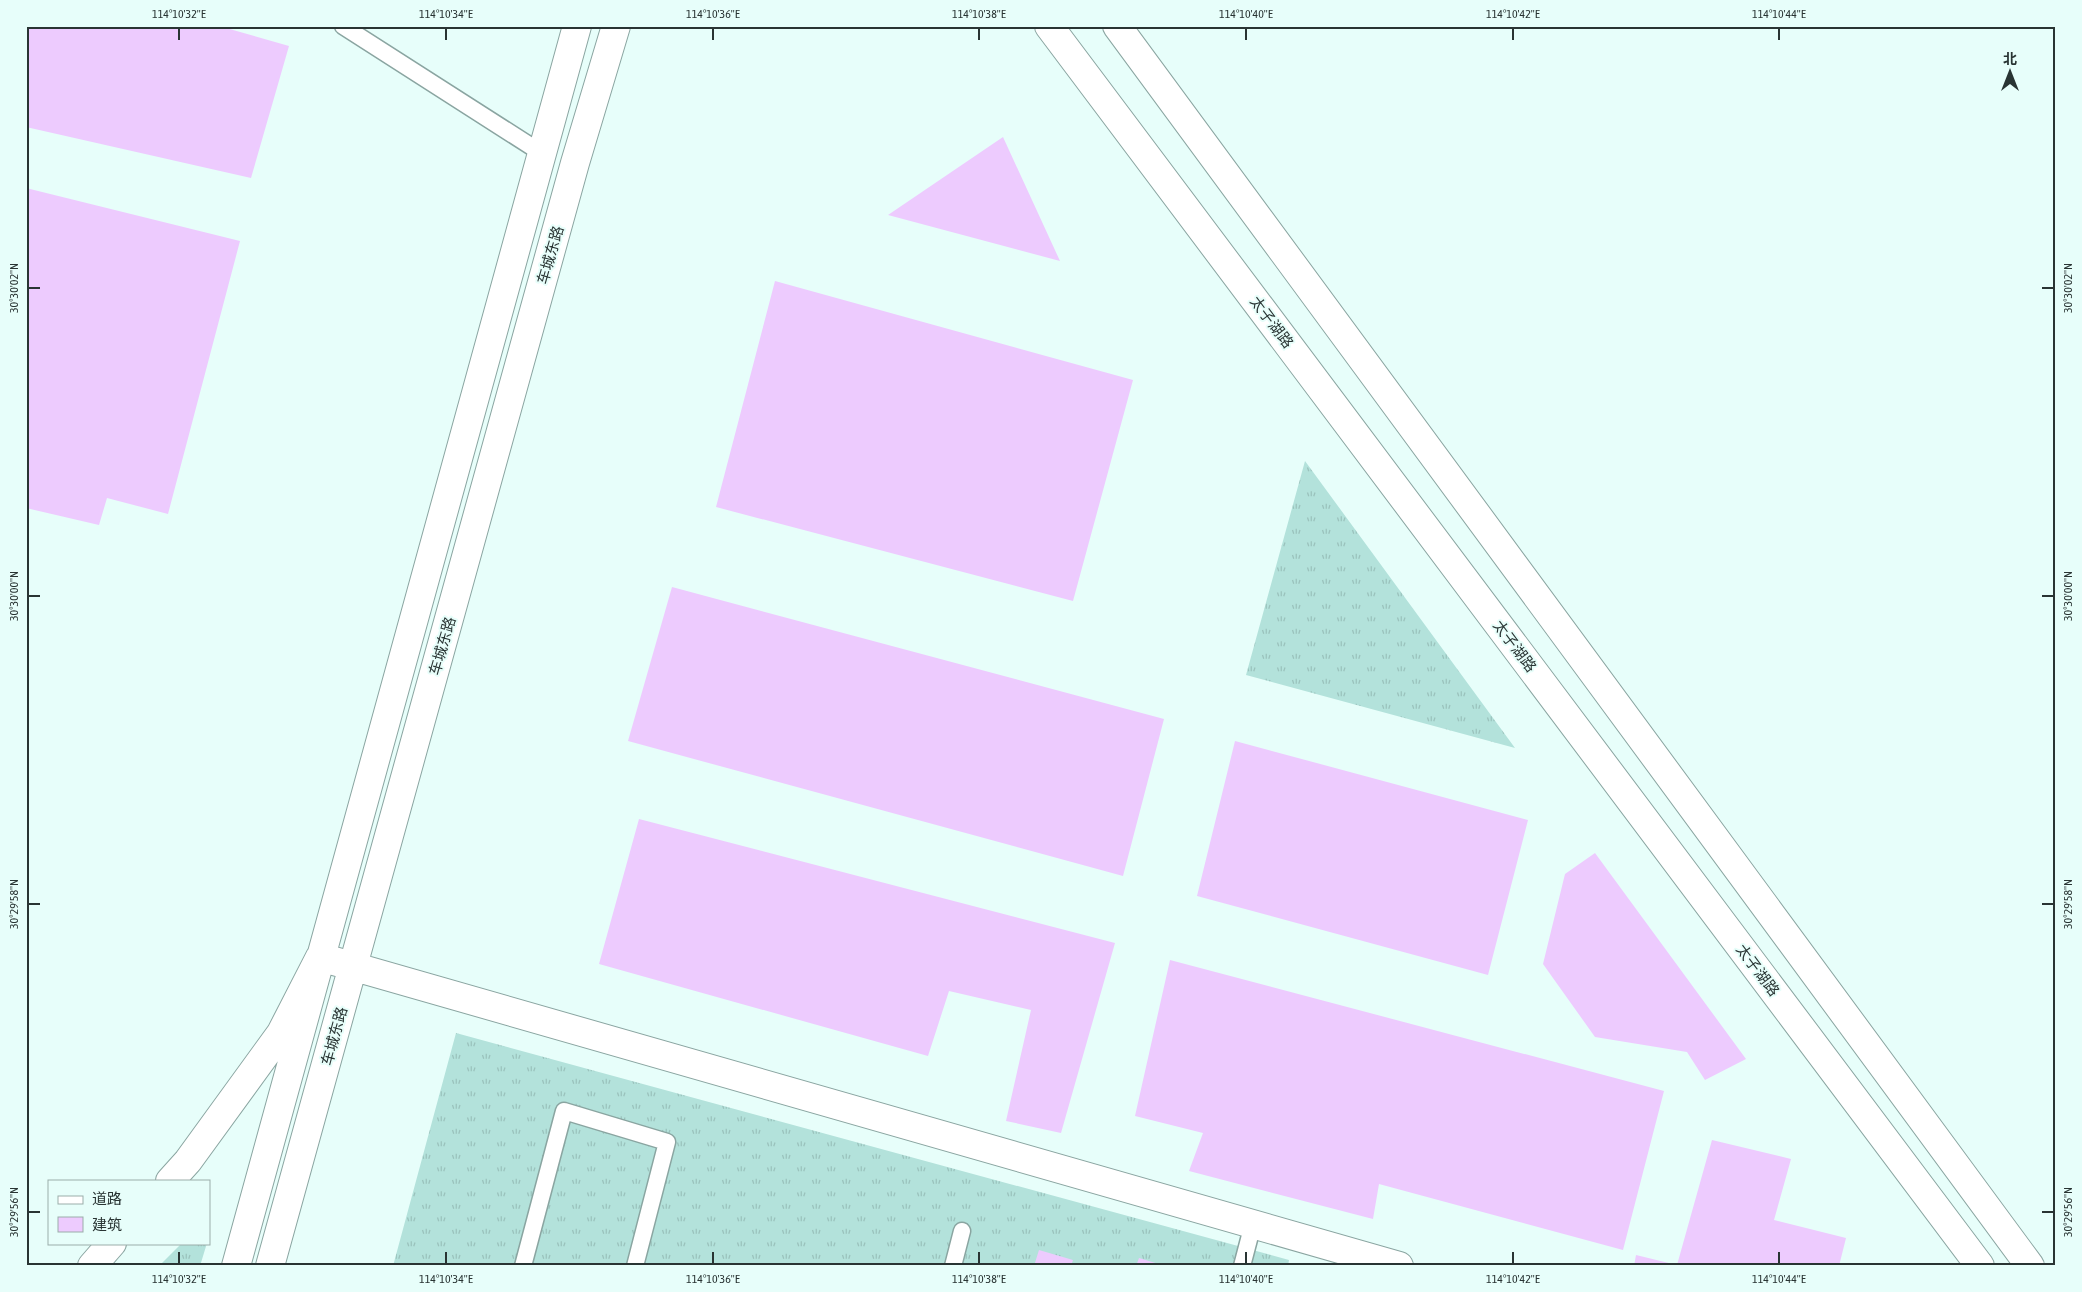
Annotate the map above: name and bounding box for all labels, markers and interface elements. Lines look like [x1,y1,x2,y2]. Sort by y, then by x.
text: 114°10'32"E [152,7,206,21]
text: 114°10'34"E [419,7,473,21]
text: 114°10'36"E [686,7,740,21]
text: 114°10'38"E [952,7,1006,21]
text: 114°10'40"E [1219,7,1273,21]
text: 114°10'42"E [1486,7,1540,21]
text: 114°10'44"E [1752,7,1806,21]
north arrow [1984,48,2034,98]
text: 北 [2003,51,2017,67]
street label: 车城东路 [534,224,566,286]
text: 30°30'02"N [7,263,21,313]
text: 30°30'02"N [2061,263,2075,313]
street label: 太子湖路 [1247,293,1297,351]
text: 30°30'00"N [7,571,21,621]
text: 30°30'00"N [2061,571,2075,621]
street label: 车城东路 [426,615,458,677]
street label: 太子湖路 [1490,617,1540,675]
text: 30°29'58"N [7,879,21,929]
text: 30°29'58"N [2061,879,2075,929]
street label: 太子湖路 [1733,941,1783,999]
street label: 车城东路 [318,1005,350,1067]
legend [48,1180,210,1244]
text: 30°29'56"N [7,1187,21,1237]
text: 30°29'56"N [2061,1187,2075,1237]
text: 道路 [92,1190,122,1207]
text: 建筑 [92,1216,122,1233]
text: 114°10'32"E [152,1272,206,1286]
text: 114°10'34"E [419,1272,473,1286]
text: 114°10'36"E [686,1272,740,1286]
text: 114°10'38"E [952,1272,1006,1286]
text: 114°10'40"E [1219,1272,1273,1286]
text: 114°10'42"E [1486,1272,1540,1286]
text: 114°10'44"E [1752,1272,1806,1286]

